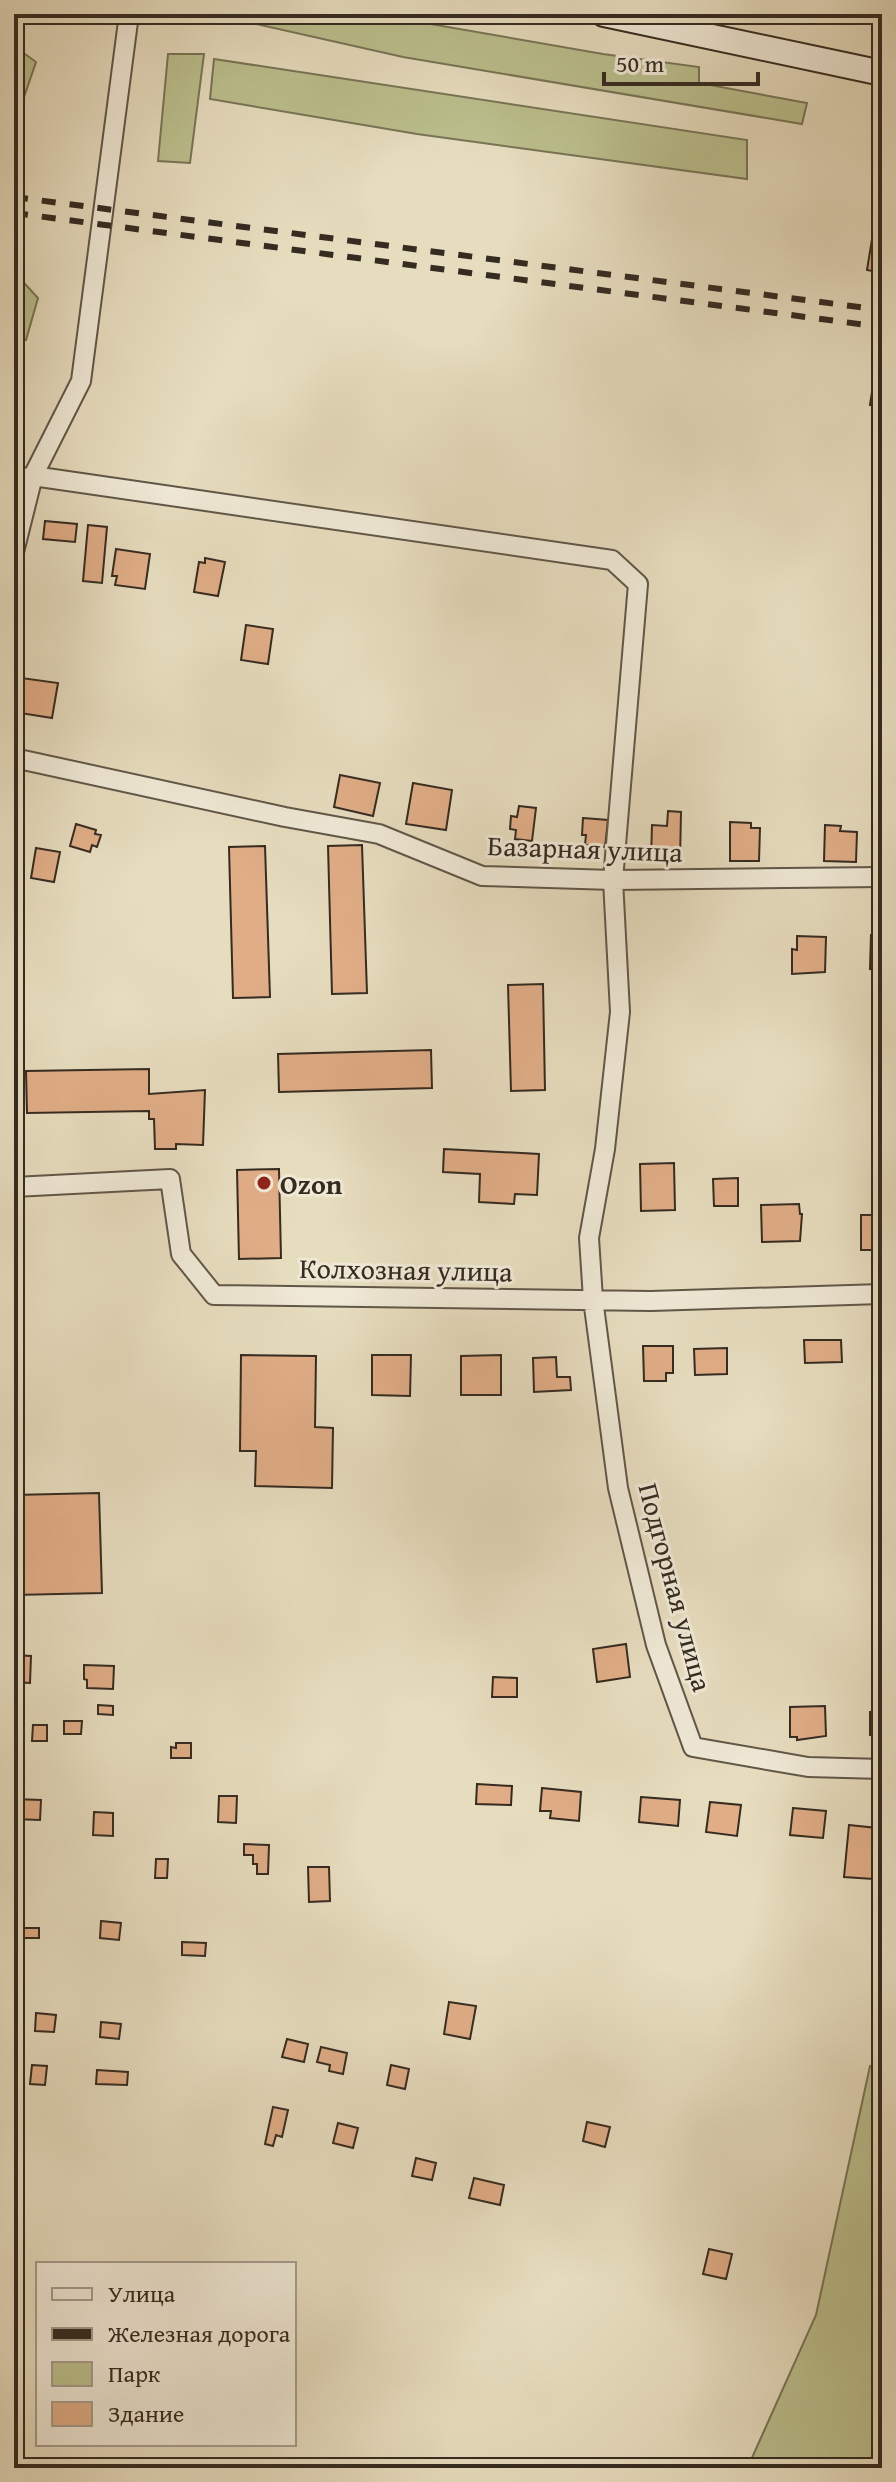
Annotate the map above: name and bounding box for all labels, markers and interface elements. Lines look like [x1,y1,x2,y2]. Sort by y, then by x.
scale bar [604,36,758,86]
text: 50 m [616,46,664,81]
street label: Базарная улица [487,824,684,872]
place label: Ozon [280,1163,343,1204]
marker: Ozon [255,1174,273,1192]
street label: Колхозная улица [299,1247,514,1291]
street label: Подгорная улица [628,1478,724,1696]
legend [36,2262,296,2446]
text: Улица [108,2276,176,2311]
text: Железная дорога [107,2316,291,2351]
text: Парк [108,2356,161,2391]
text: Здание [108,2396,184,2431]

